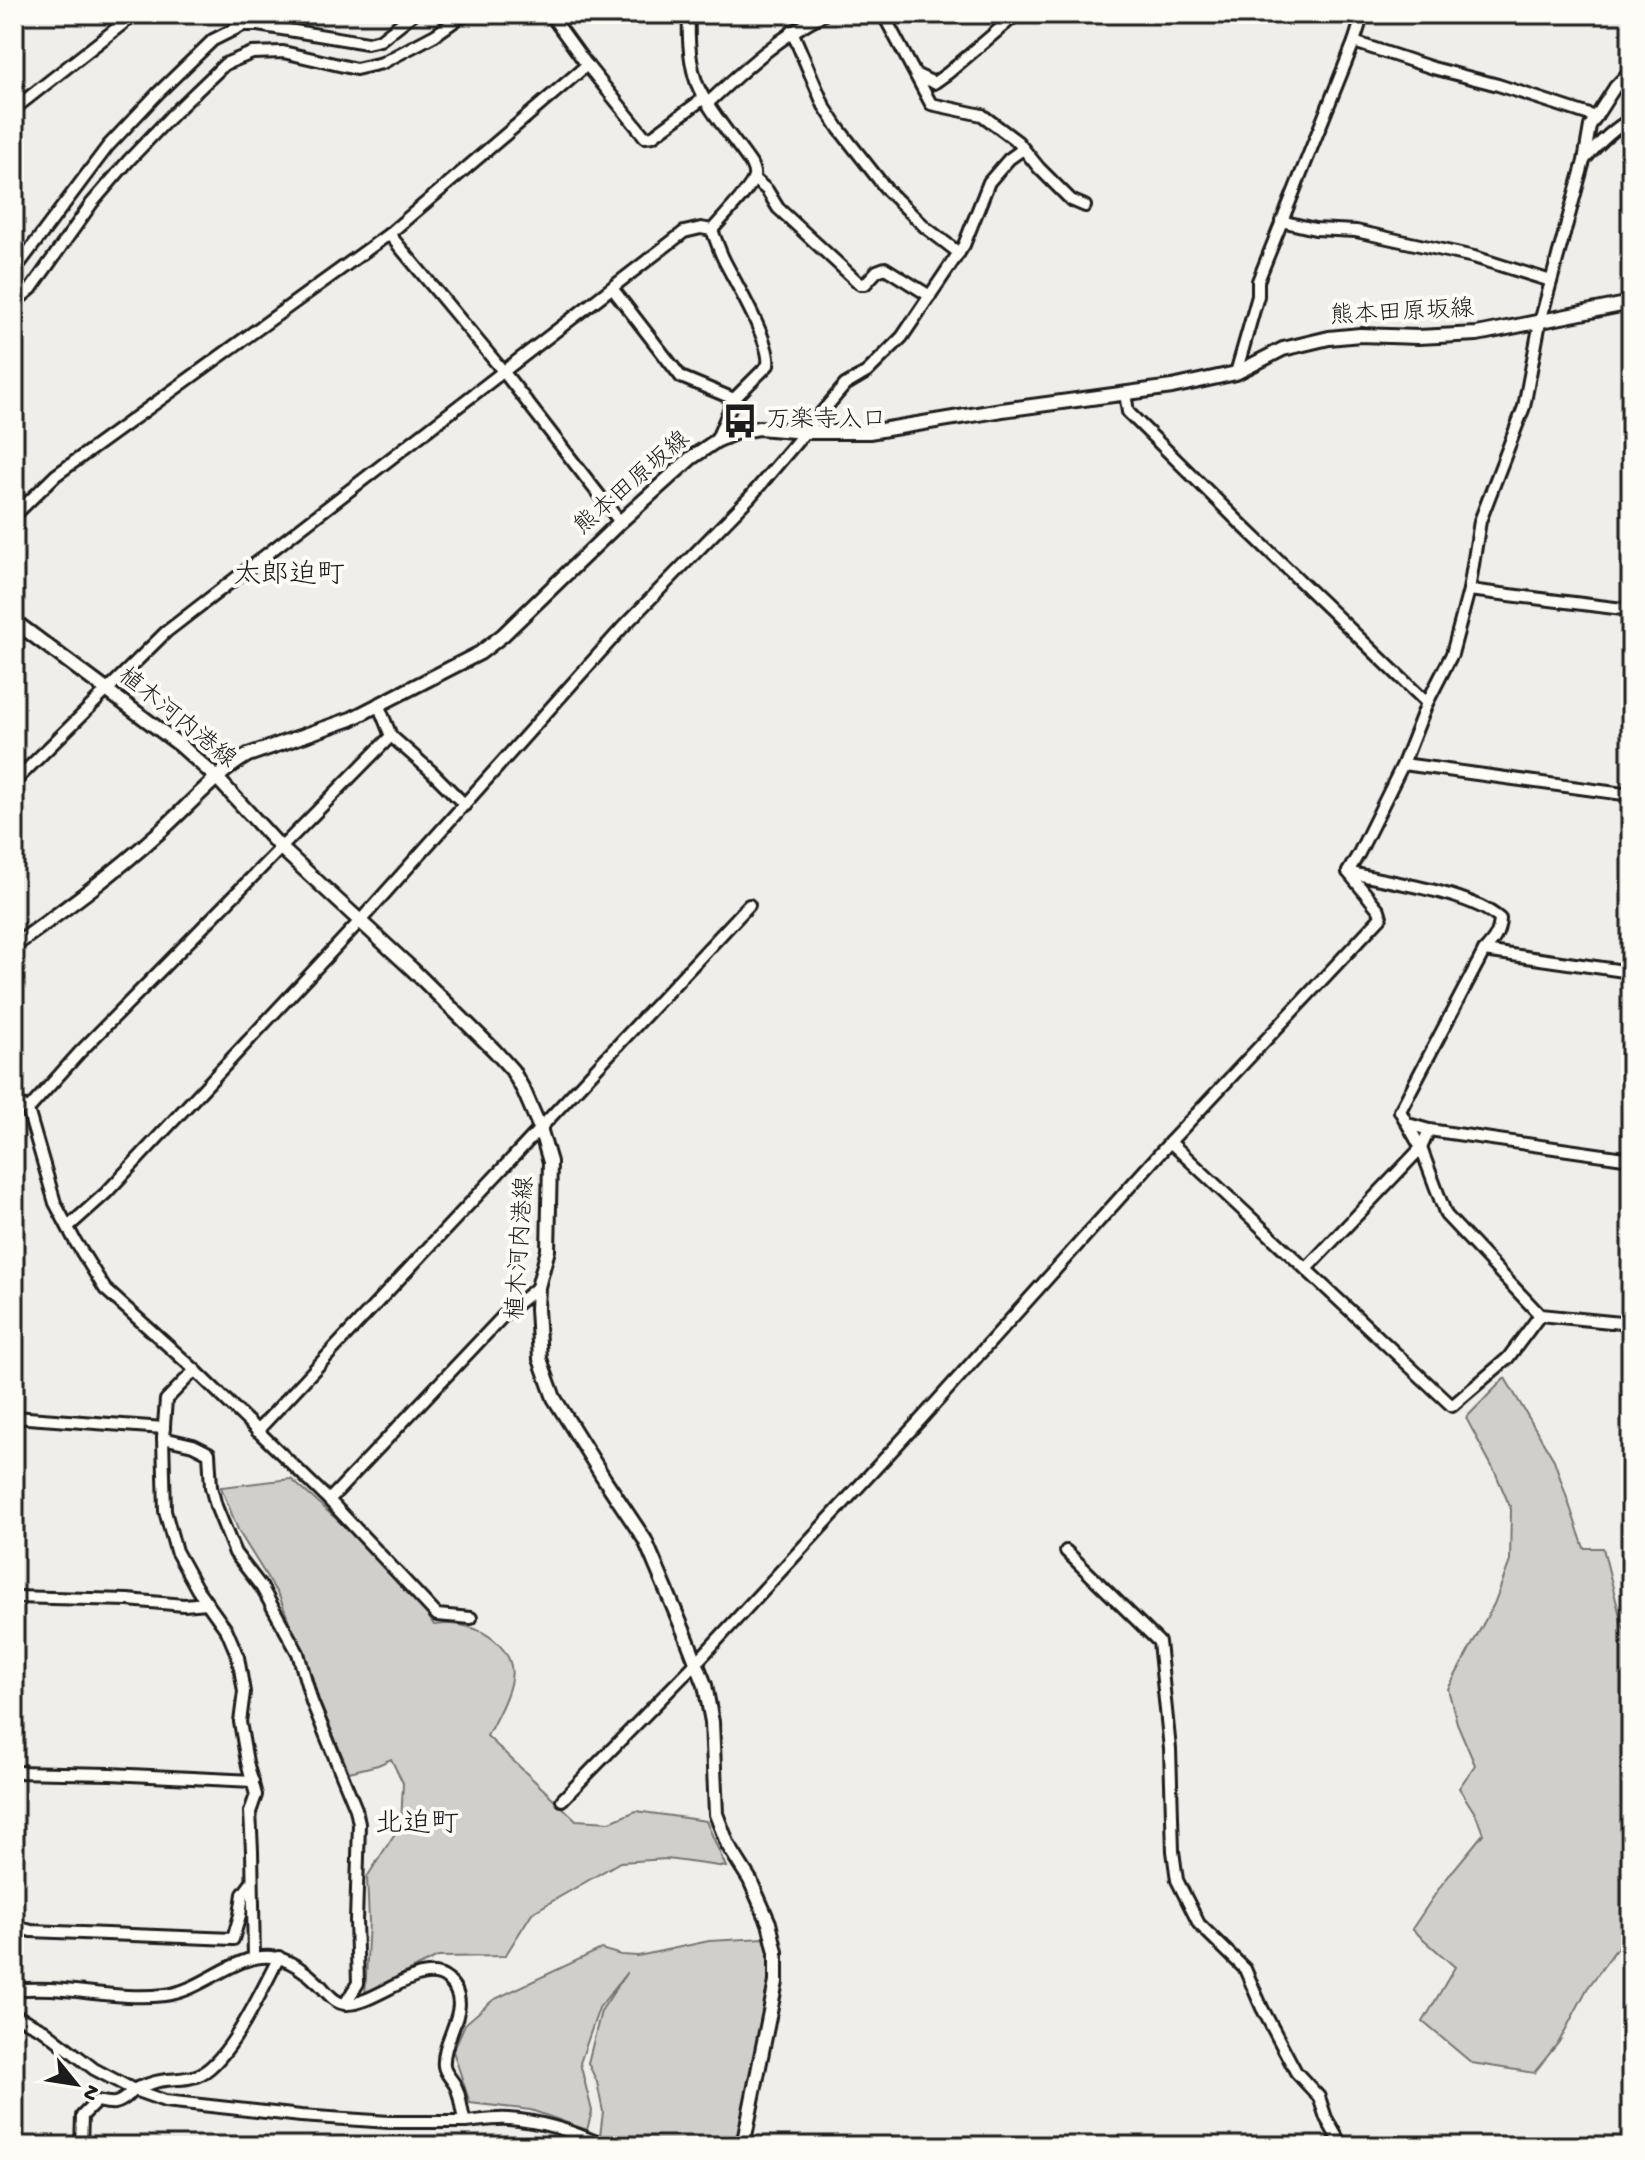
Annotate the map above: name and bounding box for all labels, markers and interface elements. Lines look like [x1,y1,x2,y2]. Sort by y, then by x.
street label: 熊本田原坂線 [1329,295,1475,332]
bus stop icon: 万楽寺入口 [721,402,759,440]
place label: 万楽寺入口 [766,406,886,436]
street label: 熊本田原坂線 [568,425,697,542]
district label: 太郎迫町 [233,559,345,593]
street label: 植木河内港線 [111,662,242,776]
street label: 植木河内港線 [502,1175,541,1321]
district label: 北迫町 [375,1808,459,1842]
north arrow [36,2044,116,2124]
text: N [75,2079,105,2105]

